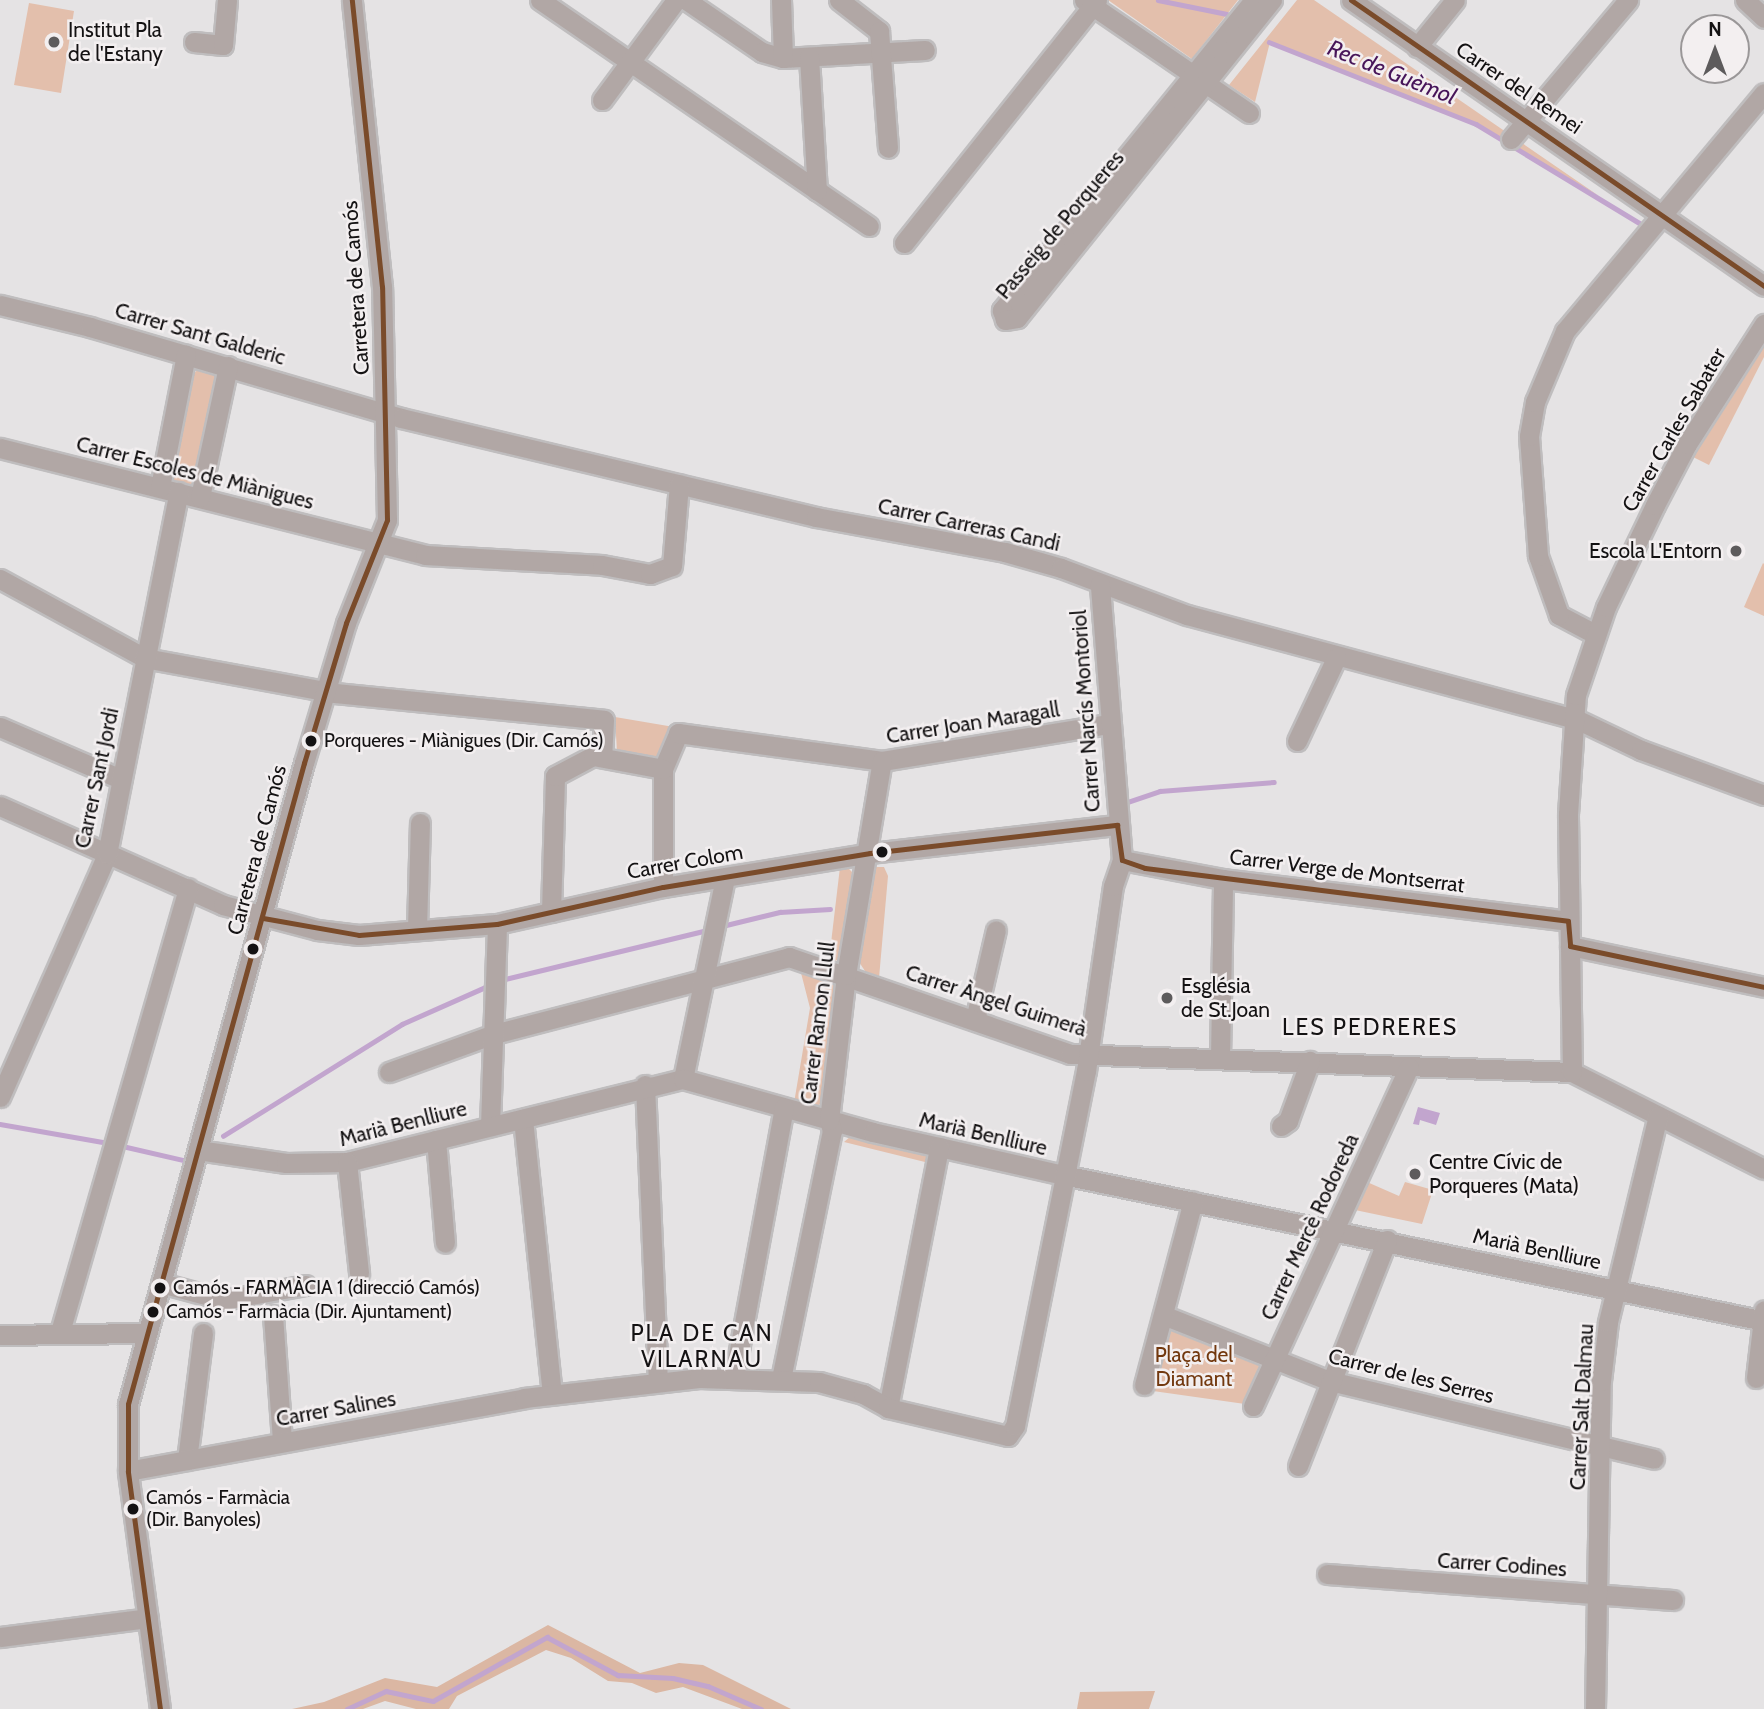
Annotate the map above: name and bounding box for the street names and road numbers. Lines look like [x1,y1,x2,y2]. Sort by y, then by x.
street label: Carrer del Remei [1451,36,1587,140]
street label: Passeig de Porqueres [991,146,1129,304]
street label: Carretera de Camós [337,200,375,376]
street label: Carrer Sant Galderic [112,298,288,370]
street label: Carrer Carles Sabater [1617,344,1731,516]
street label: Carrer Escoles de Miànigues [74,431,316,515]
street label: Carrer Carreras Candi [876,493,1062,557]
street label: Carrer Narcís Montoriol [1066,609,1106,813]
street label: Carrer Joan Maragall [884,697,1062,749]
street label: Carrer Sant Jordi [70,705,124,851]
street label: Carretera de Camós [222,762,292,938]
street label: Carrer Colom [625,839,745,885]
street label: Carrer Verge de Montserrat [1228,844,1466,898]
street label: Carrer Ramon Llull [796,940,840,1106]
street label: Carrer Àngel Guimerà [902,960,1090,1042]
street label: Marià Benlliure [337,1096,469,1152]
street label: Marià Benlliure [917,1107,1049,1161]
street label: Carrer Mercè Rodoreda [1256,1130,1364,1324]
street label: Marià Benlliure [1471,1223,1603,1275]
street label: Carrer Salt Dalmau [1565,1323,1599,1491]
street label: Carrer de les Serres [1326,1343,1496,1409]
street label: Carrer Salines [274,1386,398,1432]
street label: Carrer Codines [1436,1548,1568,1582]

